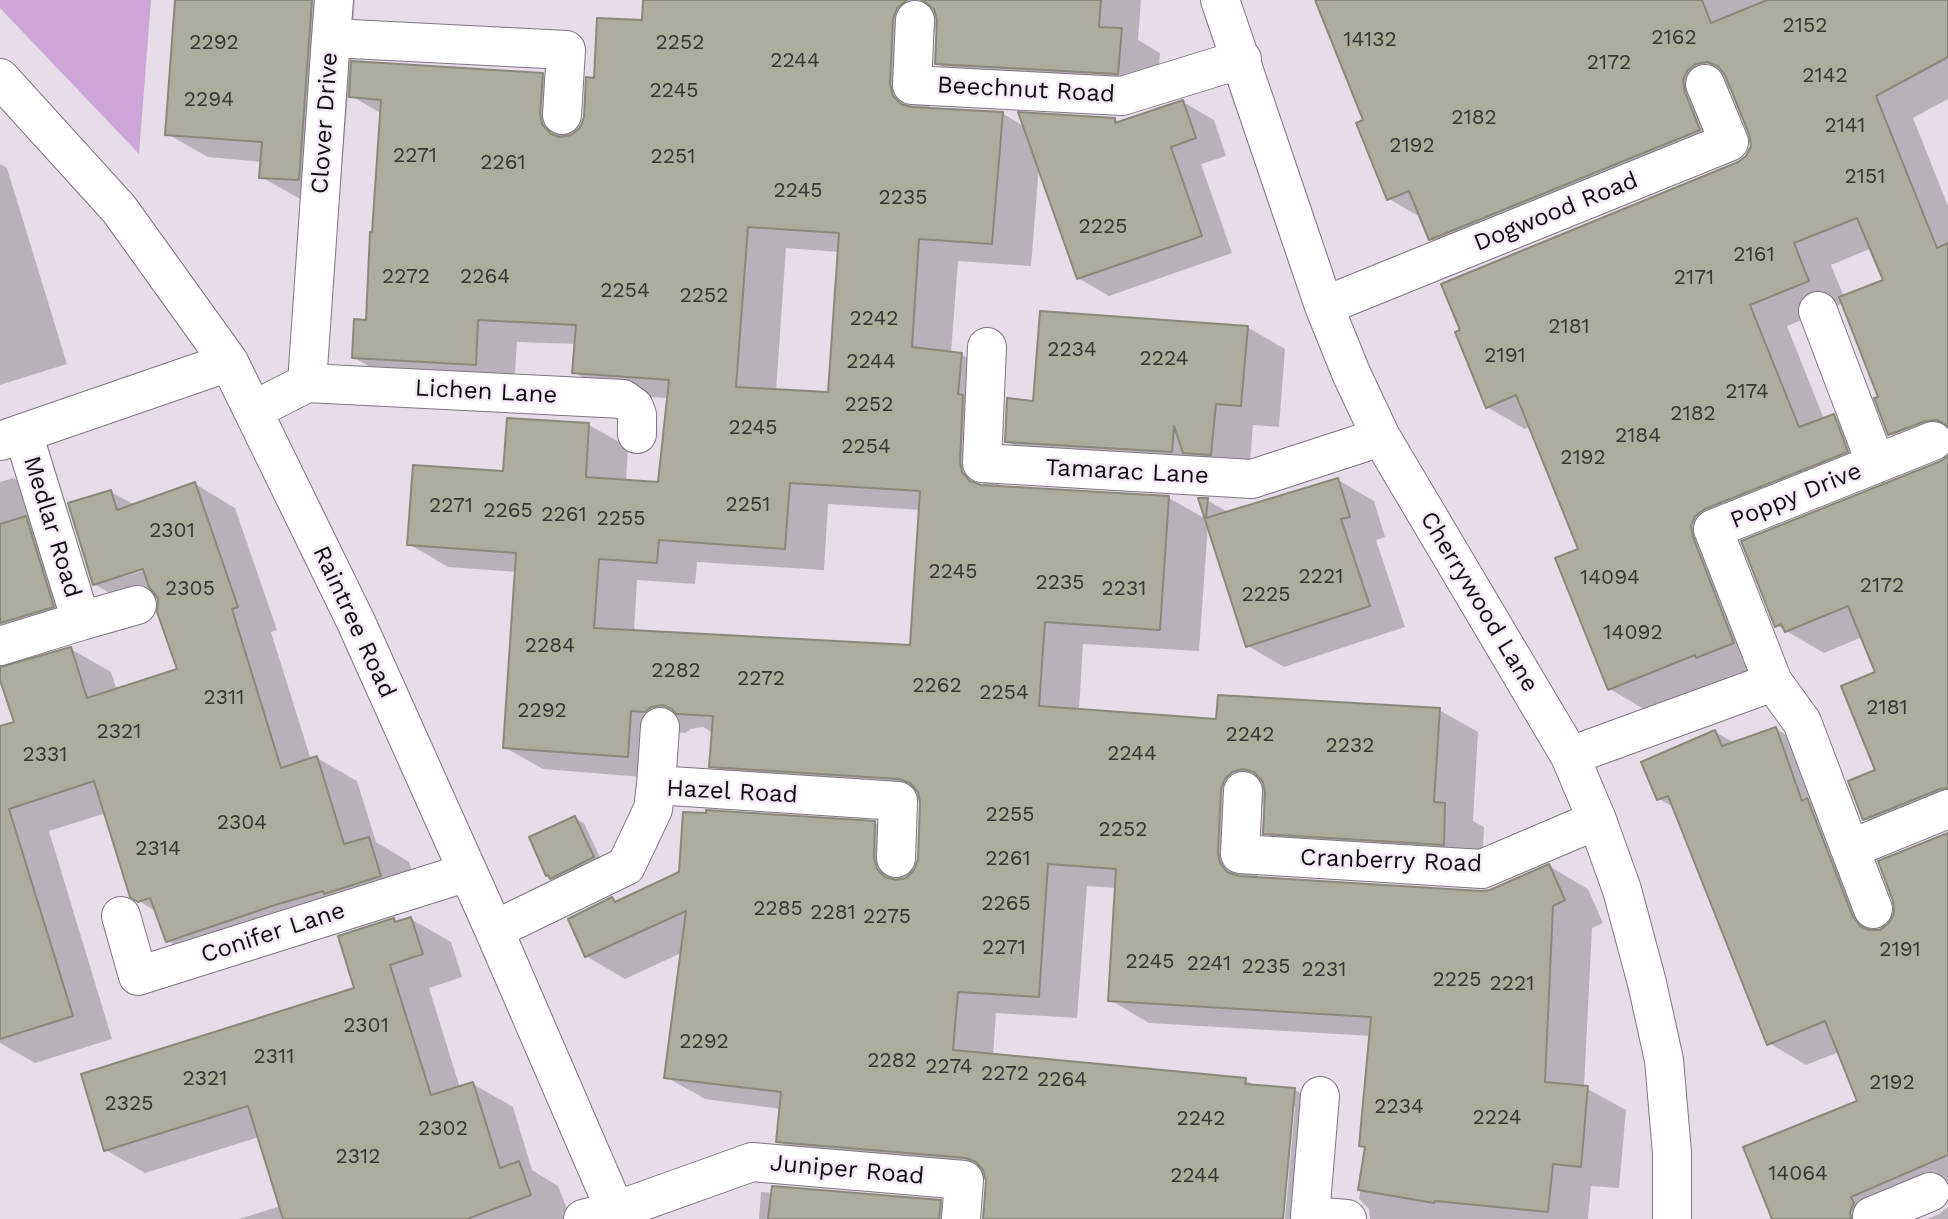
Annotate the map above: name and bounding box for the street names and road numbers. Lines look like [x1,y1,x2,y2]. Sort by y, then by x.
street label: Clover Drive [306,51,344,195]
street label: Beechnut Road [936,71,1116,109]
street label: Dogwood Road [1470,166,1642,258]
street label: Lichen Lane [414,374,558,410]
street label: Medlar Road [17,453,87,601]
street label: Tamarac Lane [1045,453,1209,491]
street label: Poppy Drive [1726,457,1866,535]
street label: Cherrywood Lane [1414,507,1544,697]
street label: Raintree Road [306,541,402,703]
street label: Hazel Road [666,774,798,810]
street label: Cranberry Road [1300,843,1482,879]
street label: Conifer Lane [197,896,349,970]
street label: Juniper Road [769,1149,925,1191]

